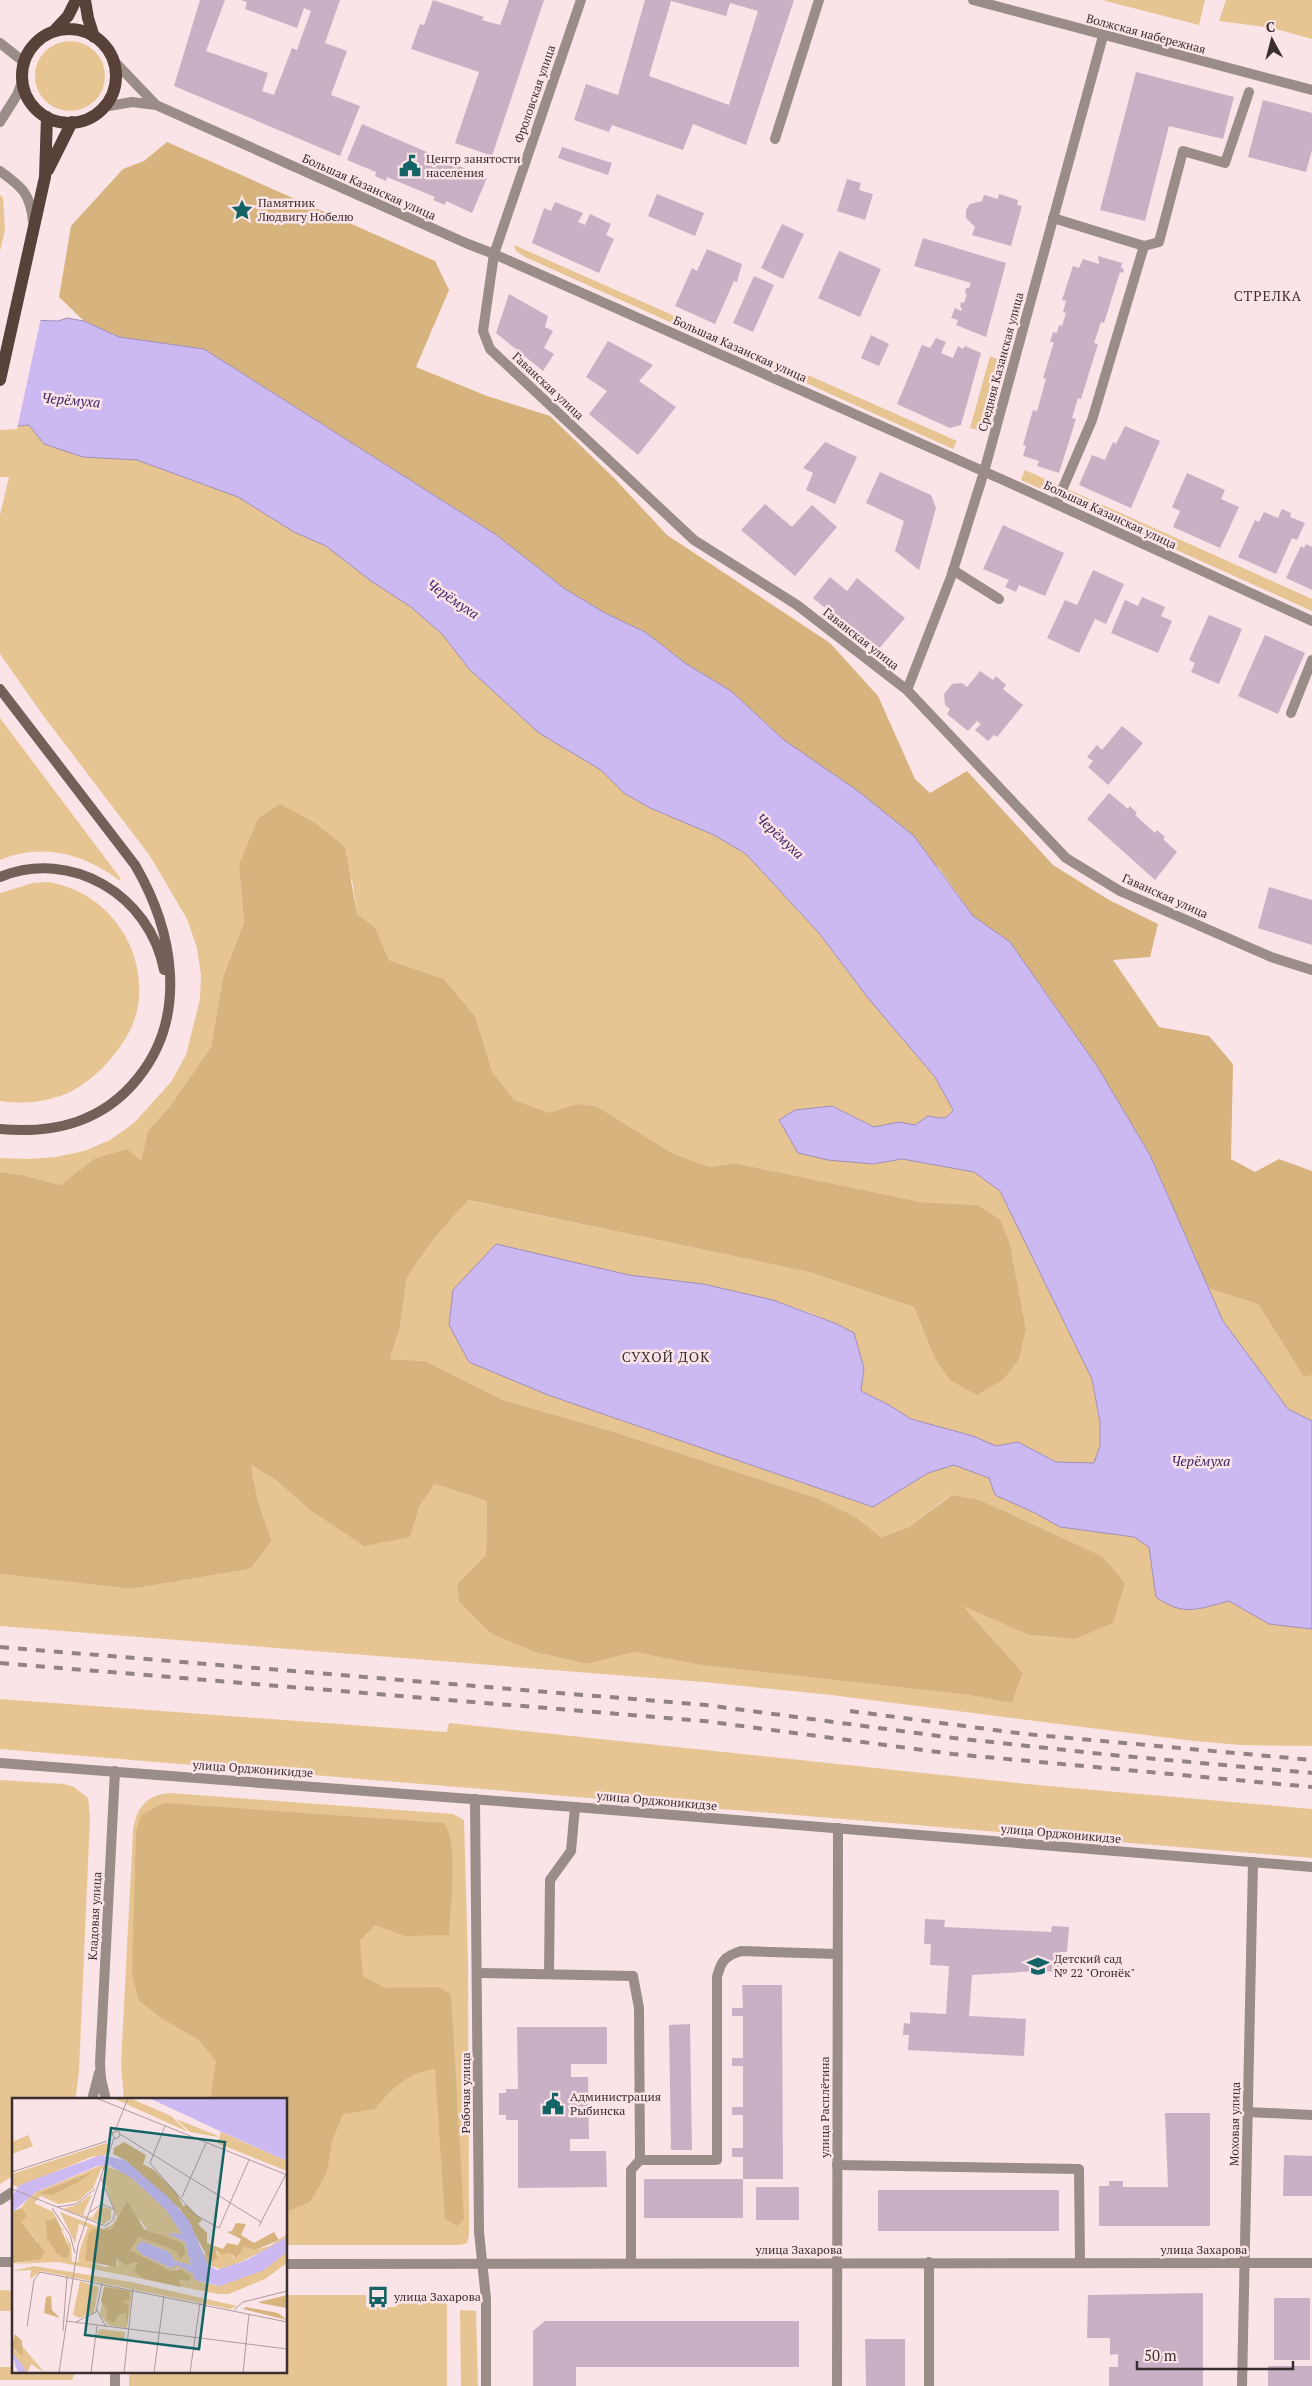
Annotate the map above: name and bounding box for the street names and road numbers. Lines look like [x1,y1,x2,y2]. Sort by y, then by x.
street label: Волжская набережная [1085,10,1208,57]
street label: Фроловская улица [511,43,558,145]
street label: Большая Казанская улица [300,150,438,223]
street label: Средняя Казанская улица [975,291,1026,433]
street label: Большая Казанская улица [671,312,809,385]
street label: Гаванская улица [510,349,587,423]
street label: Большая Казанская улица [1041,477,1179,552]
street label: Гаванская улица [820,604,902,673]
street label: Гаванская улица [1120,870,1210,921]
street label: улица Орджоникидзе [191,1757,314,1780]
street label: улица Орджоникидзе [595,1788,718,1813]
street label: улица Орджоникидзе [999,1821,1122,1846]
street label: Кладовая улица [85,1871,104,1961]
street label: Рабочая улица [458,2052,473,2134]
street label: улица Расплётина [817,2056,832,2159]
street label: Моховая улица [1226,2082,1243,2166]
street label: улица Захарова [755,2242,842,2257]
street label: улица Захарова [1160,2242,1247,2257]

